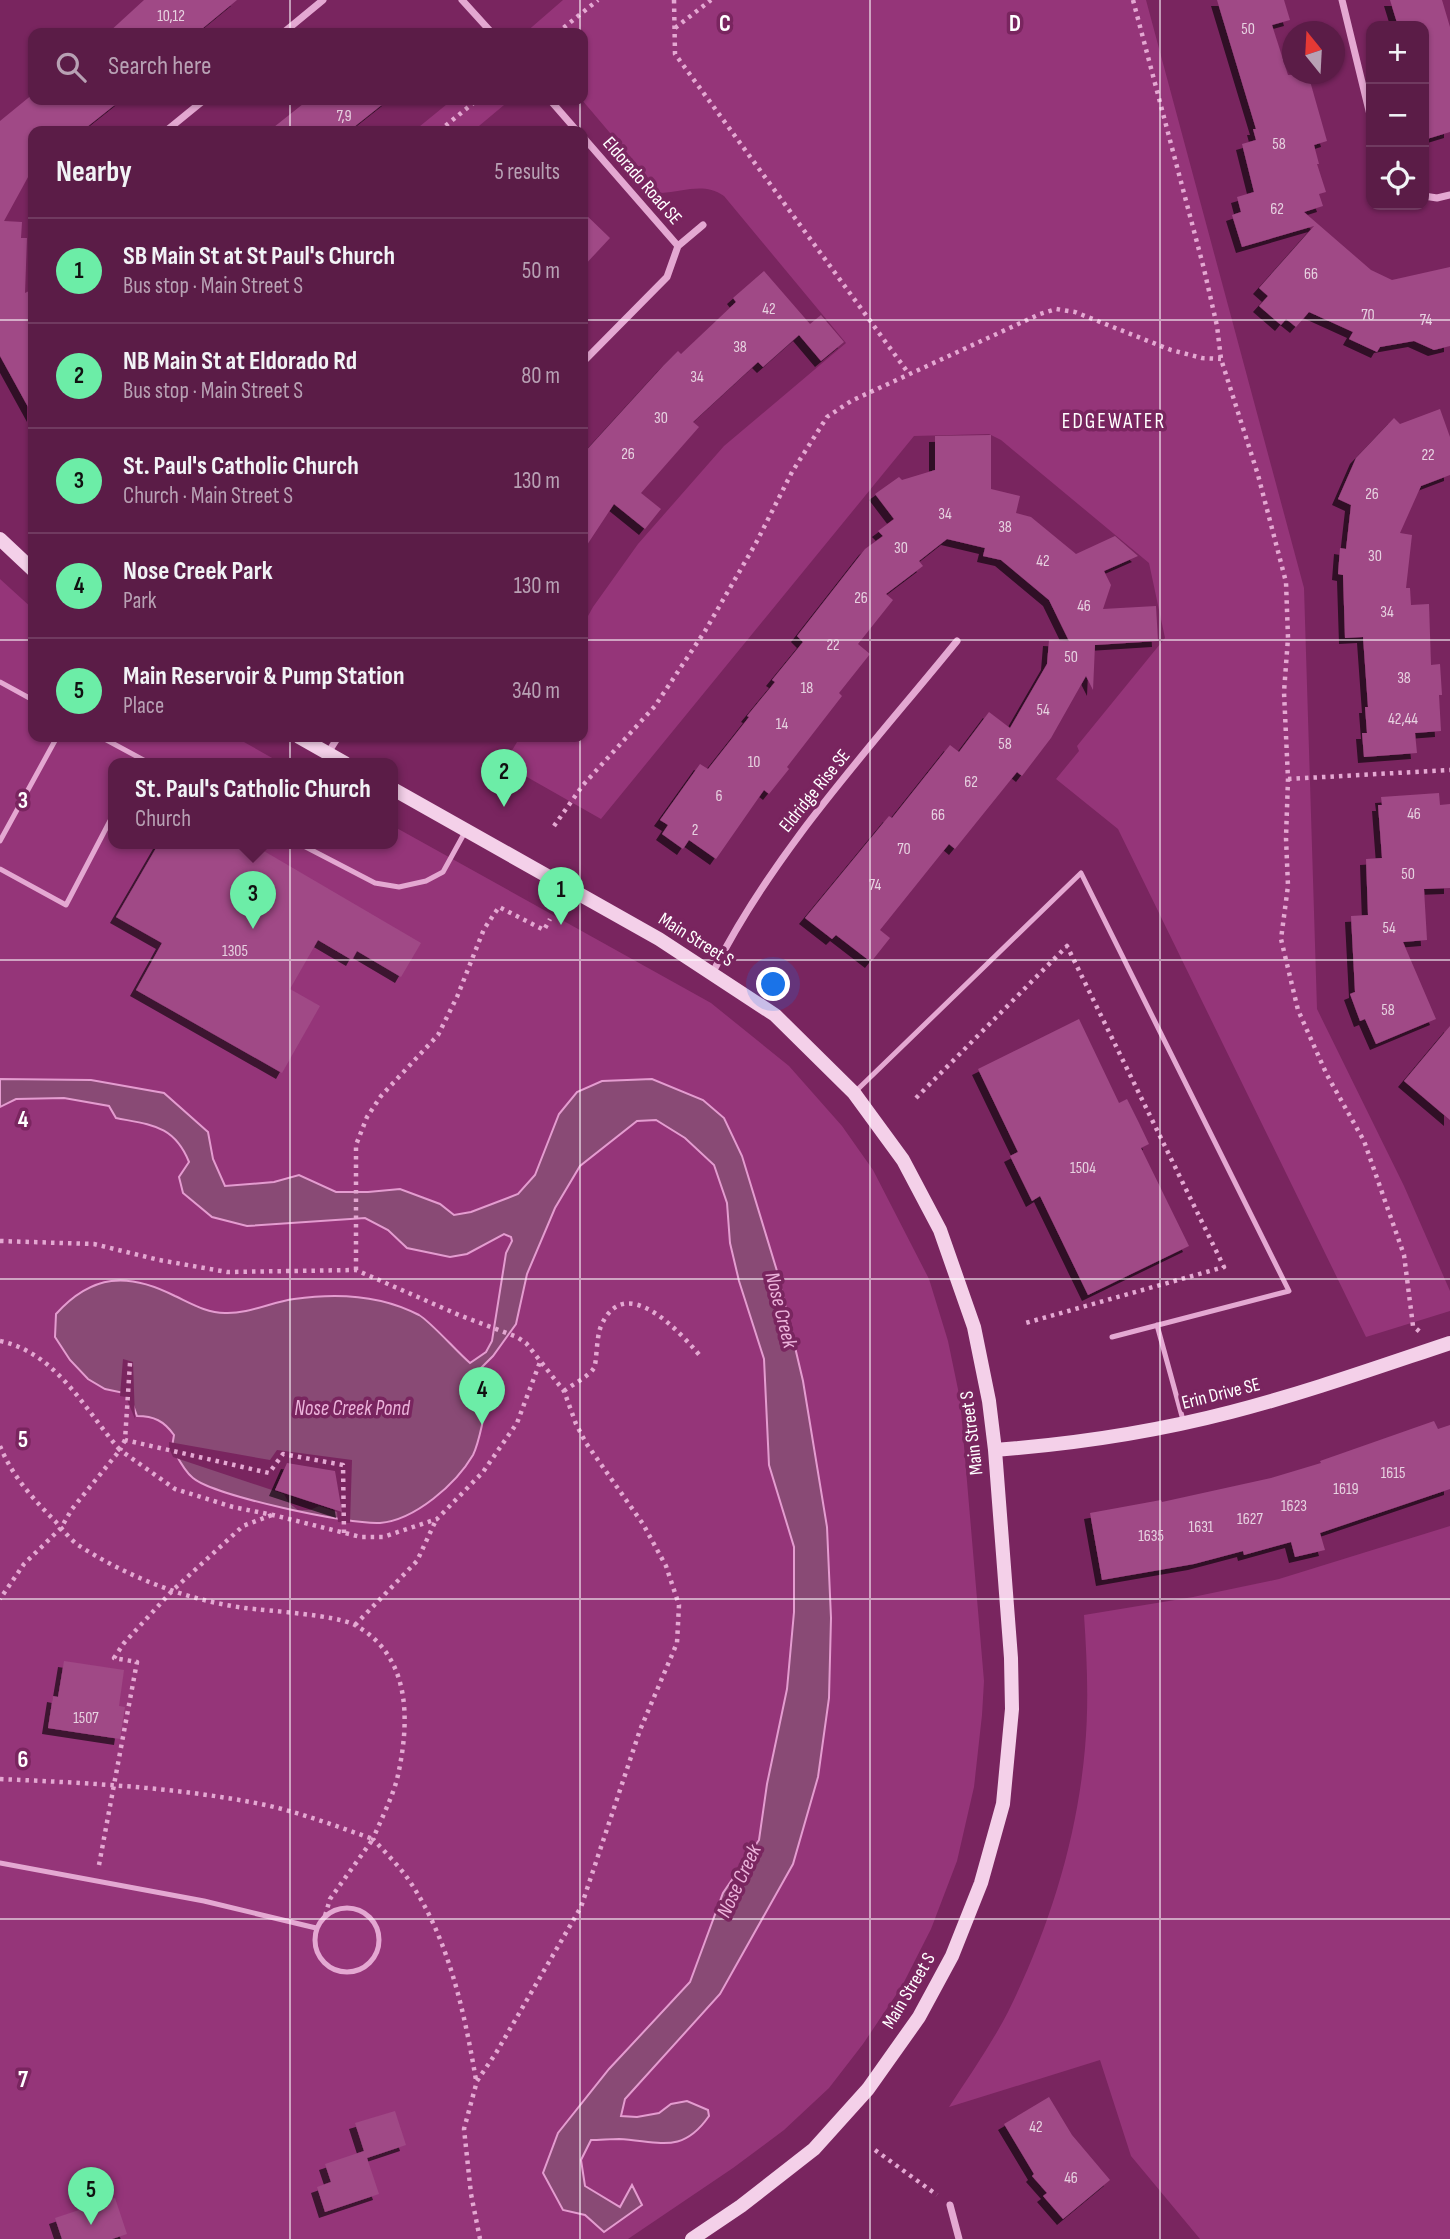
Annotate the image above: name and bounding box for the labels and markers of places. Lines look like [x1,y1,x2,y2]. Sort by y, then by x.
pin: 2 [481,749,527,807]
pin: 1 [538,867,584,925]
pin: 3 [230,871,276,929]
pin: 4 [459,1367,505,1425]
pin: 5 [68,2167,114,2225]

